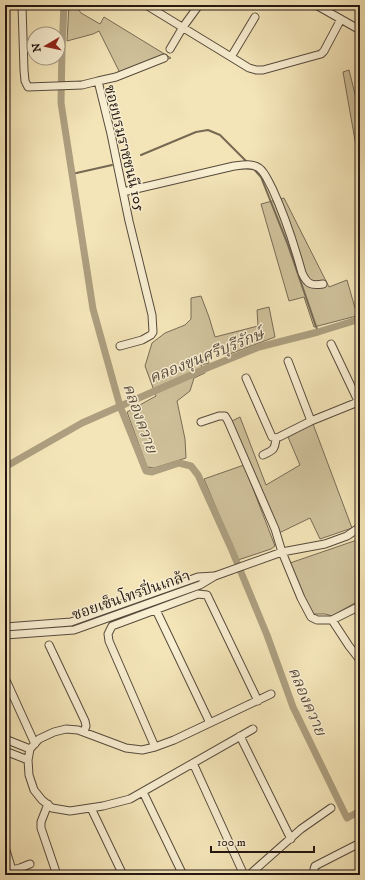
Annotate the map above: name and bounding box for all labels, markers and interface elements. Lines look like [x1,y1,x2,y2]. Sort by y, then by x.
north arrow [26,26,66,66]
text: N [29,42,45,53]
street label: ซอยบรมราชชนนี 105 [100,83,150,214]
water label: คลองขุนศรีบุรีรักษ์ [146,323,269,388]
water label: คลองควาย [118,381,162,457]
street label: ซอยเซ็นโทรปิ่นเกล้า [69,564,193,625]
water label: คลองควาย [284,664,331,740]
scale bar [211,828,314,854]
text: 100 m [217,835,246,850]

